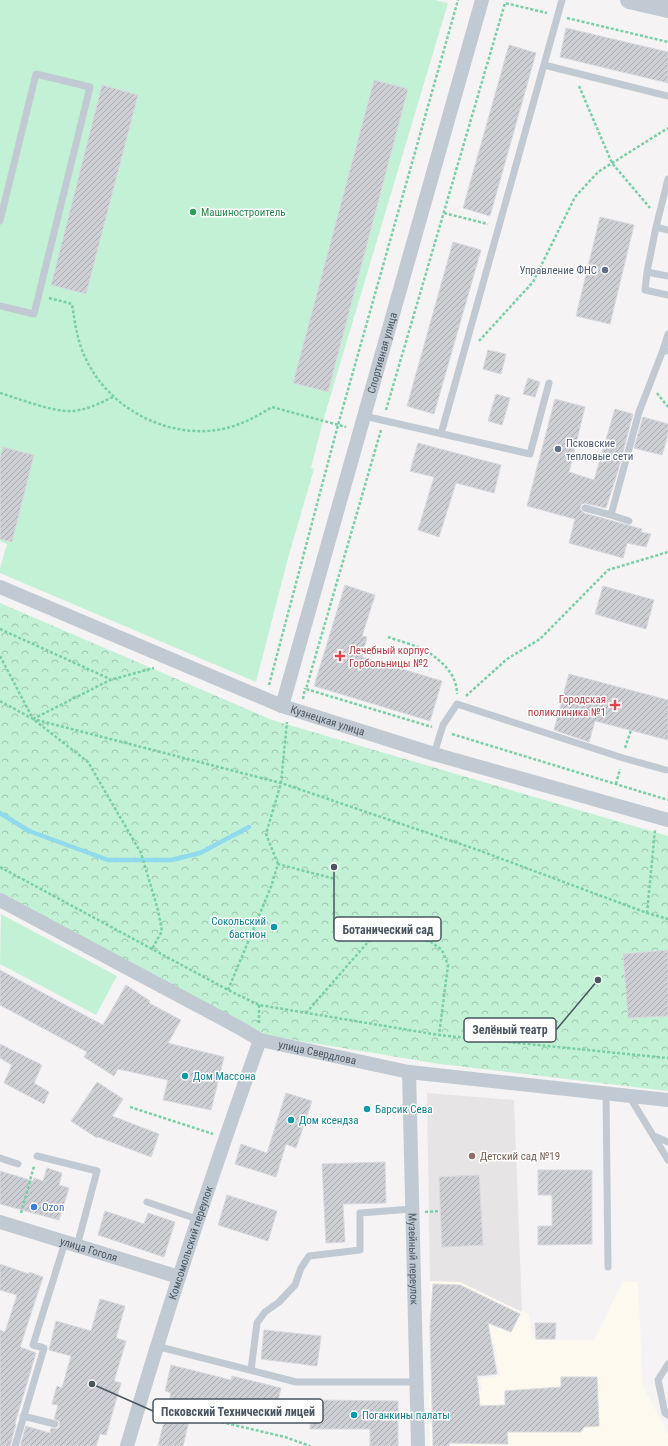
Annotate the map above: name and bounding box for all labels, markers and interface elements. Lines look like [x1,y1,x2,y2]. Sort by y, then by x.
place label: Машиностроитель [201,206,286,219]
marker: Машиностроитель [188,207,198,217]
place label: Управление ФНС [520,264,597,277]
marker: Управление ФНС [600,265,610,275]
street label: Спортивная улица [365,311,400,395]
place label: Псковские тепловые сети [566,437,633,463]
marker: Псковские тепловые сети [553,444,563,454]
place label: Лечебный корпус Горбольницы №2 [349,644,429,670]
marker: Лечебный корпус Горбольницы №2 [334,650,346,662]
place label: Городская поликлиника №1 [528,693,606,719]
marker: Городская поликлиника №1 [609,699,621,711]
street label: Кузнецкая улица [289,703,366,739]
place label: Сокольский бастион [211,915,266,941]
callout: Ботанический сад [334,917,441,941]
marker: Сокольский бастион [269,922,279,932]
text: Ботанический сад [342,923,434,937]
callout: Зелёный театр [464,1018,556,1042]
text: Зелёный театр [472,1023,548,1037]
street label: улица Свердлова [277,1038,357,1067]
place label: Дом Масcона [193,1070,256,1083]
marker: Дом Масcона [180,1071,190,1081]
place label: Барсик Сева [375,1103,432,1116]
marker: Барсик Сева [362,1104,372,1114]
place label: Дом ксендза [299,1114,359,1127]
marker: Дом ксендза [286,1115,296,1125]
place label: Детский сад №19 [480,1150,560,1163]
marker: Детский сад №19 [467,1151,477,1161]
street label: Комсомольский переулок [166,1184,216,1301]
place label: Ozon [42,1201,64,1214]
marker: Ozon [29,1202,39,1212]
street label: Музейный переулок [405,1213,421,1306]
street label: улица Гоголя [58,1235,119,1265]
callout: Псковский Технический лицей [153,1399,323,1423]
text: Псковский Технический лицей [161,1405,315,1419]
place label: Поганкины палаты [362,1409,450,1422]
marker: Поганкины палаты [349,1410,359,1420]

